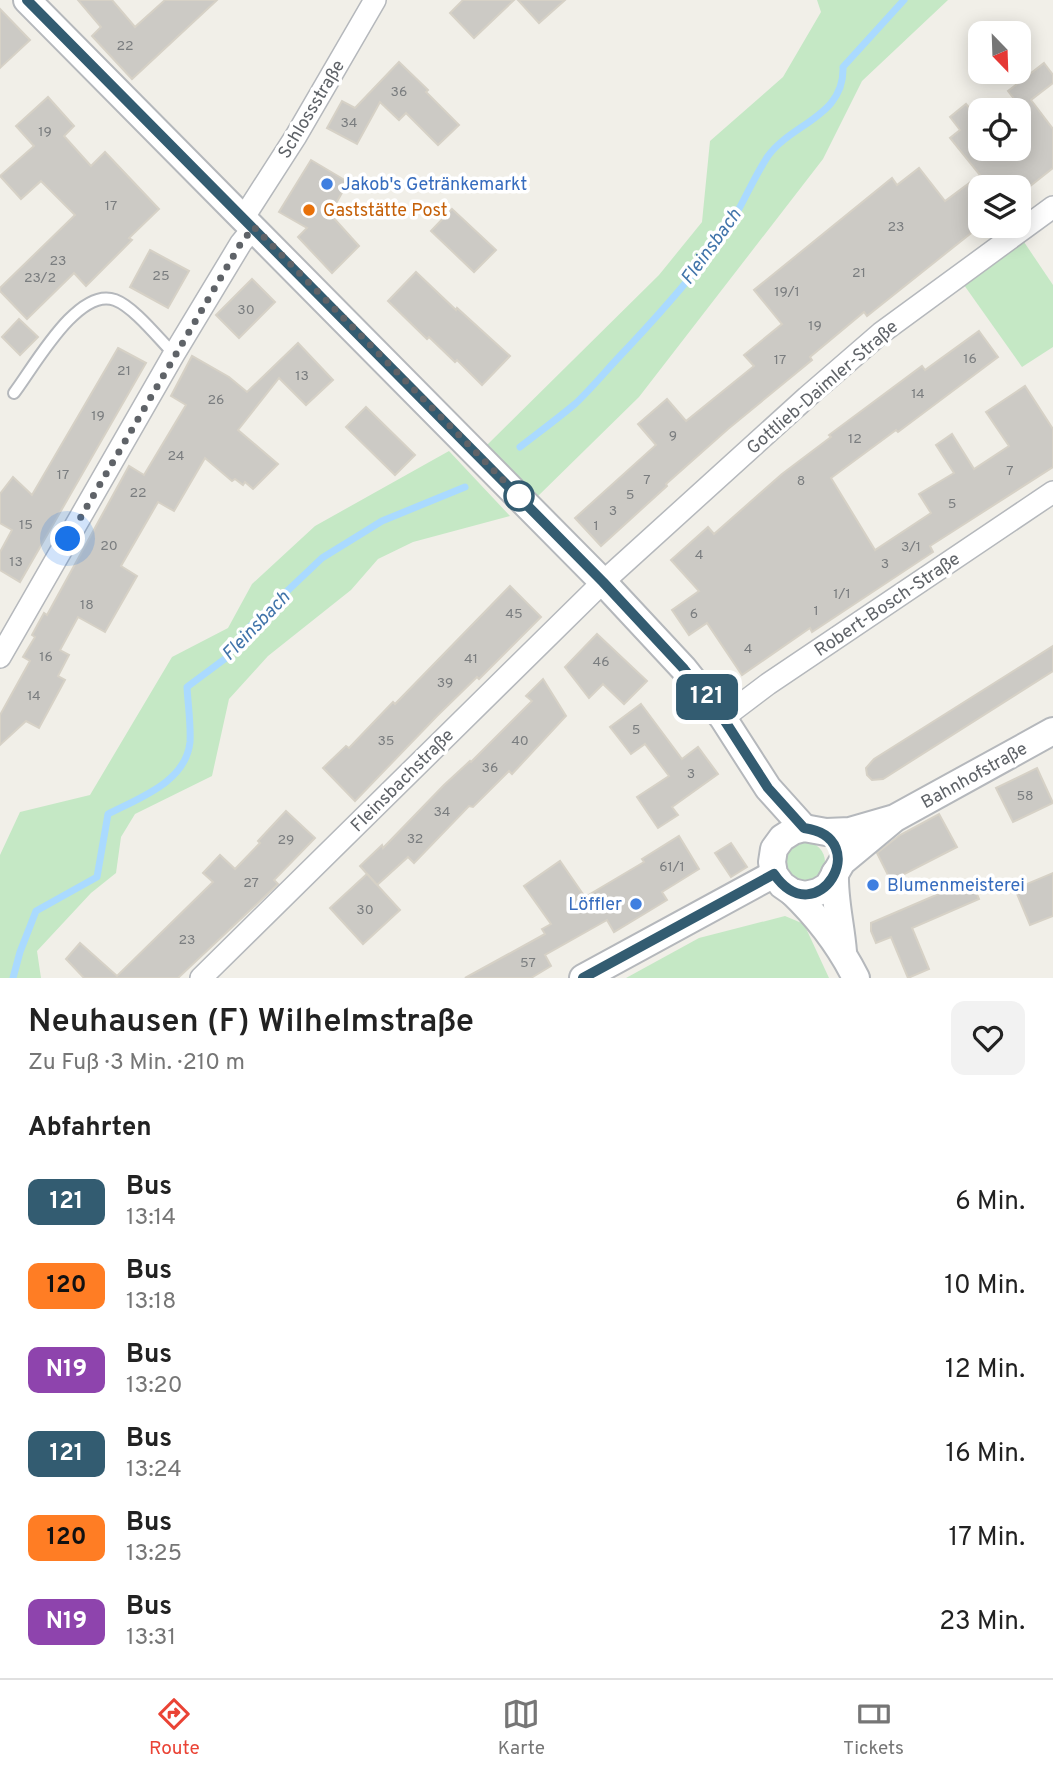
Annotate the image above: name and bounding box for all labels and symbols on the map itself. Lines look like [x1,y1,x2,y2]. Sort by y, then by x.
north arrow [968,21,1031,84]
house number: 22 [116,38,134,55]
street label: Schlossstraße [274,56,351,163]
house number: 36 [391,84,407,101]
house number: 34 [340,115,358,132]
house number: 19 [38,124,52,141]
place label: Jakob's Getränkemarkt [341,174,527,197]
marker: Jakob's Getränkemarkt [319,176,335,192]
house number: 17 [105,198,117,215]
place label: Gaststätte Post [323,200,448,223]
marker: Gaststätte Post [301,202,317,218]
water label: Fleinsbach [676,204,748,290]
house number: 23 [888,219,905,236]
house number: 23 [50,253,67,270]
house number: 21 [852,265,866,282]
house number: 25 [152,268,170,285]
house number: 23/2 [24,270,56,287]
house number: 19/1 [774,284,800,301]
house number: 30 [237,302,255,319]
street label: Gottlieb-Daimler-Straße [743,316,903,460]
house number: 19 [808,318,822,335]
house number: 16 [963,351,977,368]
house number: 17 [774,352,786,369]
house number: 21 [117,363,131,380]
house number: 13 [295,368,309,385]
house number: 14 [911,386,925,403]
house number: 26 [208,392,224,409]
house number: 19 [91,408,105,425]
house number: 9 [669,428,677,445]
house number: 12 [848,431,862,448]
house number: 24 [167,448,185,465]
house number: 7 [1006,463,1014,480]
house number: 17 [57,467,69,484]
house number: 7 [643,472,651,489]
house number: 8 [797,473,805,490]
unlabelled marker [504,481,534,511]
house number: 22 [129,485,147,502]
house number: 5 [626,487,634,504]
house number: 5 [948,496,956,513]
house number: 3 [609,503,617,520]
house number: 15 [19,517,33,534]
house number: 1 [593,518,599,535]
your location [50,521,85,556]
house number: 20 [100,538,118,555]
house number: 3/1 [901,539,921,556]
house number: 4 [695,547,703,564]
street label: Robert-Bosch-Straße [811,548,965,663]
house number: 13 [9,554,23,571]
house number: 3 [881,556,889,573]
water label: Fleinsbach [217,586,296,666]
house number: 1/1 [833,586,851,603]
house number: 18 [80,597,94,614]
house number: 1 [813,603,819,620]
house number: 45 [505,606,523,623]
house number: 6 [690,606,698,623]
house number: 4 [744,641,752,658]
house number: 16 [39,649,53,666]
house number: 41 [464,651,478,668]
house number: 46 [592,654,610,671]
line badge: 121 [667,674,747,720]
house number: 39 [437,675,453,692]
house number: 14 [27,688,41,705]
house number: 5 [632,722,640,739]
street label: Fleinsbachstraße [346,724,460,838]
house number: 35 [377,733,395,750]
house number: 40 [511,733,529,750]
street label: Bahnhofstraße [918,738,1032,815]
house number: 36 [482,760,498,777]
house number: 3 [687,766,695,783]
house number: 58 [1016,788,1034,805]
house number: 34 [433,804,451,821]
house number: 32 [407,831,423,848]
house number: 29 [278,832,294,849]
house number: 61/1 [659,859,685,876]
house number: 27 [243,875,259,892]
place label: Blumenmeisterei [887,875,1025,898]
marker: Blumenmeisterei [865,877,881,893]
place label: Löffler [568,894,622,917]
marker: Löffler [628,896,644,912]
house number: 30 [356,902,374,919]
house number: 23 [179,932,196,949]
house number: 57 [520,955,536,972]

